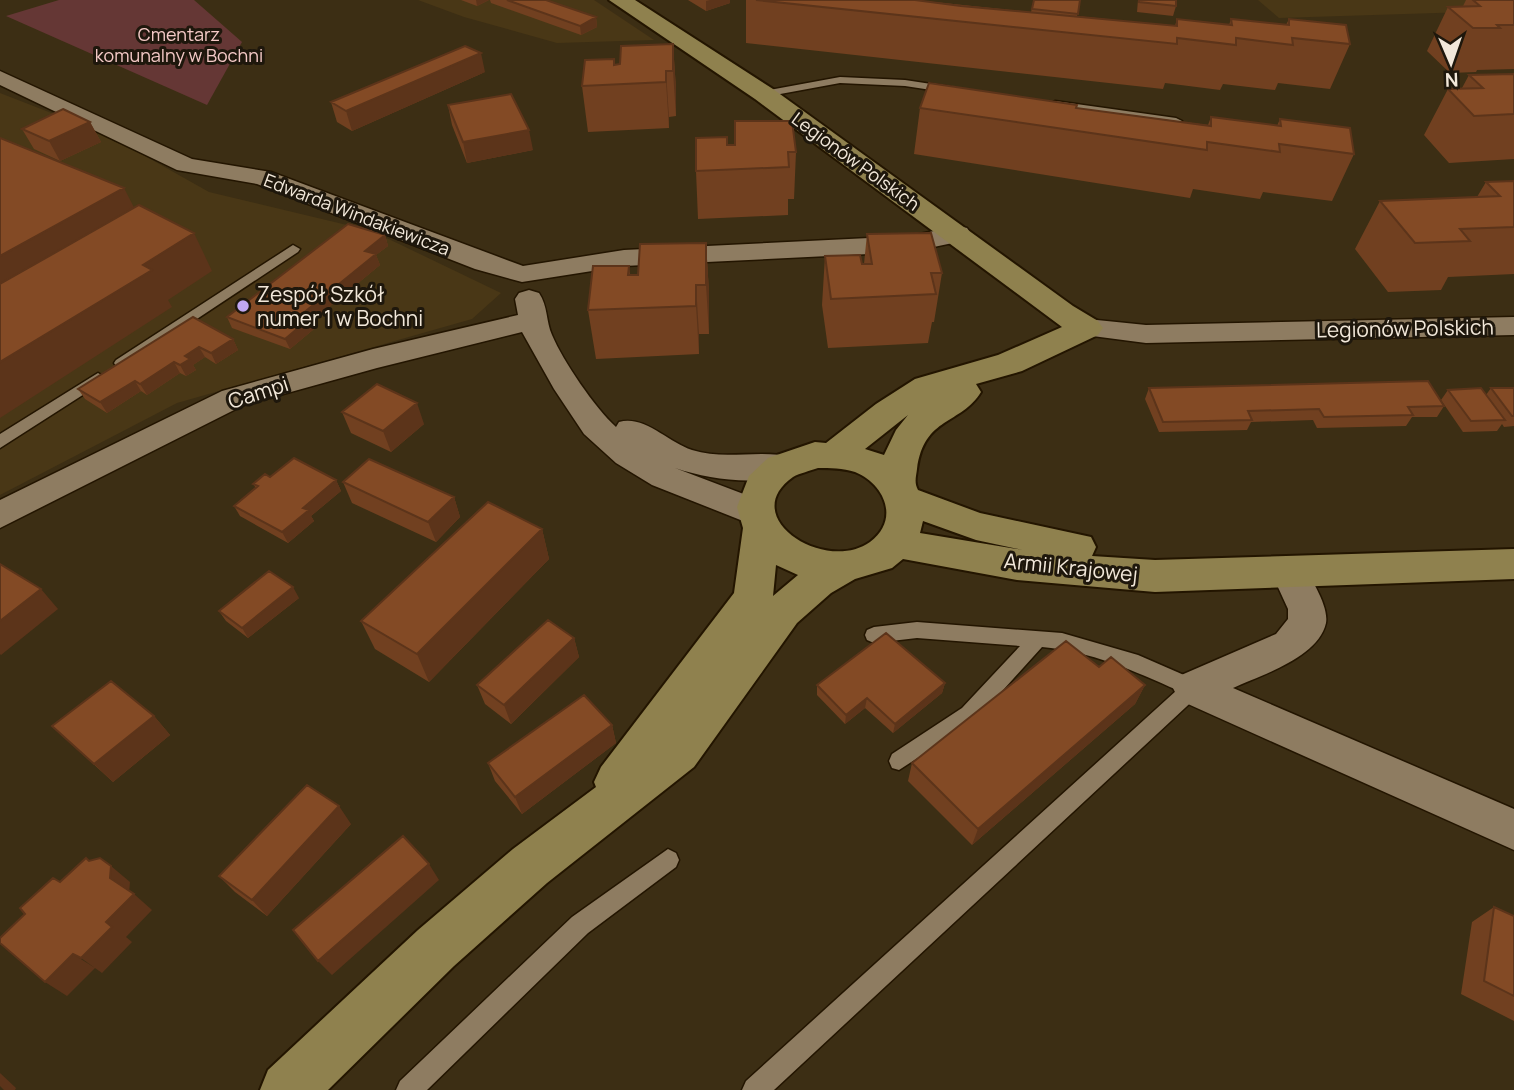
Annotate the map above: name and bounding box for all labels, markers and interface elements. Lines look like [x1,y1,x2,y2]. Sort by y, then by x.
park label: Cmentarz komunalny w Bochni [95,22,263,67]
north arrow [1416,28,1486,98]
text: N [1444,67,1459,93]
street label: Legionów Polskich [787,106,925,216]
street label: Edwarda Windakiewicza [261,167,453,261]
place label: Zespół Szkół numer 1 w Bochni [257,280,423,332]
marker: Zespół Szkół numer 1 w Bochni [235,298,251,314]
street label: Legionów Polskich [1316,312,1494,344]
street label: Campi [224,369,292,415]
street label: Armii Krajowej [1003,546,1139,588]

